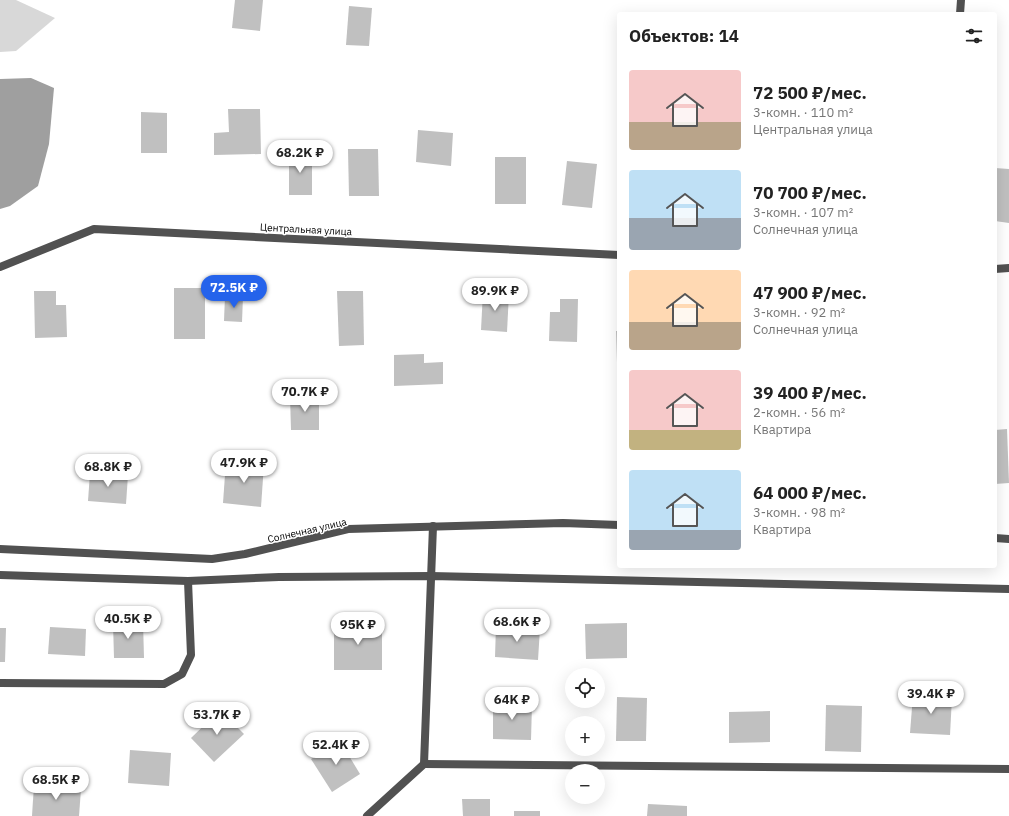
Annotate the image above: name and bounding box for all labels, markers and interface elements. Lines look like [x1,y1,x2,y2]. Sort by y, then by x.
text: Объектов: 14 [629,25,739,47]
icon: filters [963,25,985,47]
text: 72 500 ₽/мес. [753,82,867,104]
icon: home [661,86,709,134]
text: 3-комн. · 110 m² [753,104,853,121]
text: Центральная улица [753,121,873,138]
pin: 68.2K ₽ [263,140,337,174]
text: 68.2K ₽ [276,144,324,161]
text: 70 700 ₽/мес. [753,182,867,204]
icon: home [661,186,709,234]
text: 3-комн. · 107 m² [753,204,853,221]
street label: Центральная улица [260,221,353,238]
text: Солнечная улица [753,221,858,238]
pin: 72.5K ₽ [197,275,271,309]
pin: 89.9K ₽ [458,278,532,312]
text: 72.5K ₽ [210,279,258,296]
text: 89.9K ₽ [471,282,519,299]
text: 47 900 ₽/мес. [753,282,867,304]
icon: home [661,286,709,334]
text: 3-комн. · 92 m² [753,304,845,321]
text: Солнечная улица [753,321,858,338]
pin: 70.7K ₽ [268,379,342,413]
text: 39 400 ₽/мес. [753,382,867,404]
text: 70.7K ₽ [281,383,329,400]
icon: home [661,386,709,434]
text: 2-комн. · 56 m² [753,404,845,421]
text: Квартира [753,421,811,438]
pin: 47.9K ₽ [207,450,281,484]
pin: 68.8K ₽ [71,454,145,488]
text: 47.9K ₽ [220,454,268,471]
text: 68.8K ₽ [84,458,132,475]
text: 64 000 ₽/мес. [753,482,867,504]
icon: home [661,486,709,534]
text: 3-комн. · 98 m² [753,504,845,521]
street label: Солнечная улица [266,515,349,546]
text: Квартира [753,521,811,538]
pin: 40.5K ₽ [91,606,165,640]
pin: 68.6K ₽ [480,609,554,643]
text: 40.5K ₽ [104,610,152,627]
pin: 95K ₽ [330,612,386,646]
text: 68.6K ₽ [493,613,541,630]
text: 95K ₽ [340,616,376,633]
map controls [565,668,605,804]
button: locate [565,668,605,708]
pin: 39.4K ₽ [894,681,968,715]
text: 39.4K ₽ [907,685,955,702]
pin: 64K ₽ [484,687,540,721]
text: 64K ₽ [494,691,530,708]
pin: 53.7K ₽ [180,702,254,736]
text: 53.7K ₽ [193,706,241,723]
button: + [565,716,605,756]
pin: 52.4K ₽ [299,732,373,766]
text: 52.4K ₽ [312,736,360,753]
button: − [565,764,605,804]
pin: 68.5K ₽ [19,767,93,801]
text: 68.5K ₽ [32,771,80,788]

